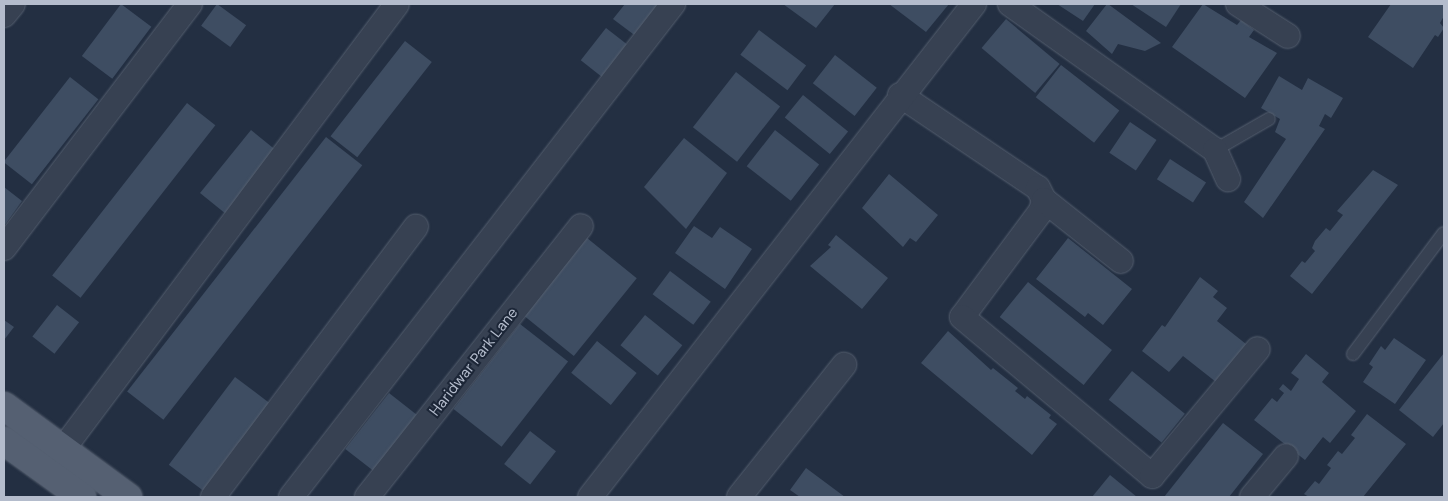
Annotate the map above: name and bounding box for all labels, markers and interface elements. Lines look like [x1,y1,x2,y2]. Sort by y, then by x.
street label: Haridwar Park Lane [426,304,522,420]

